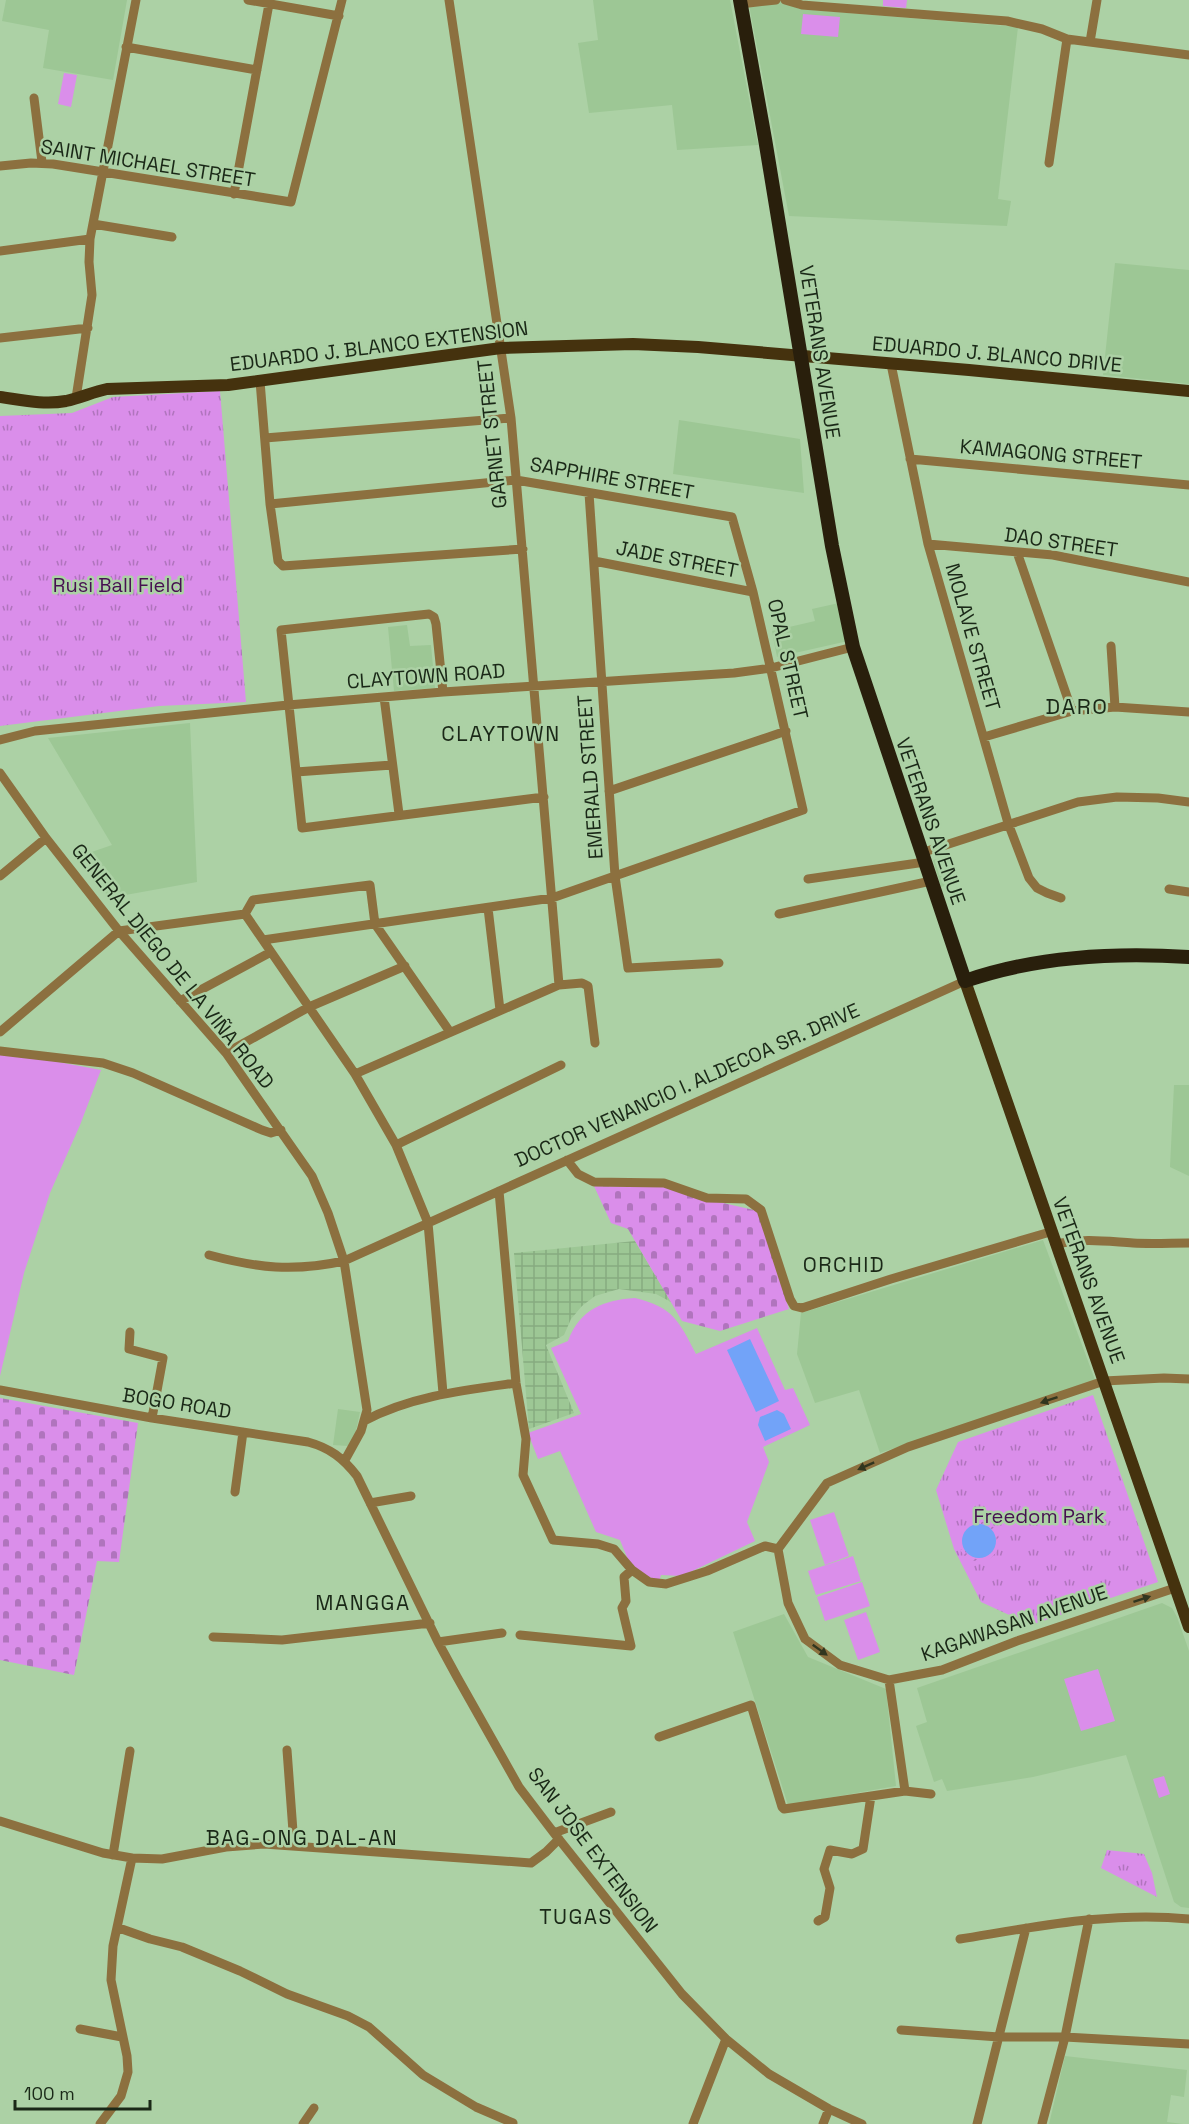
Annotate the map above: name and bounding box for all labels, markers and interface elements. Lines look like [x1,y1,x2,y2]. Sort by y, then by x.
street label: SAINT MICHAEL STREET [39,133,258,193]
street label: VETERANS AVENUE [793,263,847,441]
street label: EDUARDO J. BLANCO EXTENSION [228,315,530,377]
street label: EDUARDO J. BLANCO DRIVE [871,330,1123,378]
street label: GARNET STREET [471,358,513,510]
street label: KAMAGONG STREET [959,433,1144,475]
street label: SAPPHIRE STREET [528,451,696,505]
street label: DAO STREET [1003,521,1120,563]
street label: JADE STREET [614,534,740,584]
street label: MOLAVE STREET [940,560,1007,714]
park label: Rusi Ball Field [53,572,183,598]
street label: OPAL STREET [762,596,815,722]
street label: CLAYTOWN ROAD [346,657,506,695]
district label: DARO [1046,692,1108,720]
street label: EMERALD STREET [571,694,609,860]
district label: CLAYTOWN [441,720,561,747]
street label: VETERANS AVENUE [890,734,972,908]
street label: GENERAL DIEGO DE LA VIÑA ROAD [66,838,280,1094]
street label: DOCTOR VENANCIO I. ALDECOA SR. DRIVE [511,997,863,1173]
street label: VETERANS AVENUE [1047,1193,1131,1367]
district label: ORCHID [803,1251,885,1278]
street label: BOGO ROAD [121,1382,233,1424]
one-way arrow [1040,1396,1058,1405]
one-way arrow [856,1461,874,1471]
park label: Freedom Park [974,1503,1105,1529]
street label: KAGAWASAN AVENUE [917,1579,1111,1667]
district label: MANGGA [315,1589,411,1616]
one-way arrow [1133,1594,1151,1603]
one-way arrow [811,1644,827,1656]
street label: SAN JOSE EXTENSION [522,1762,664,1938]
district label: BAG-ONG DAL-AN [206,1824,398,1851]
district label: TUGAS [539,1903,613,1930]
scale bar [15,2073,150,2111]
text: 100 m [24,2082,75,2105]

